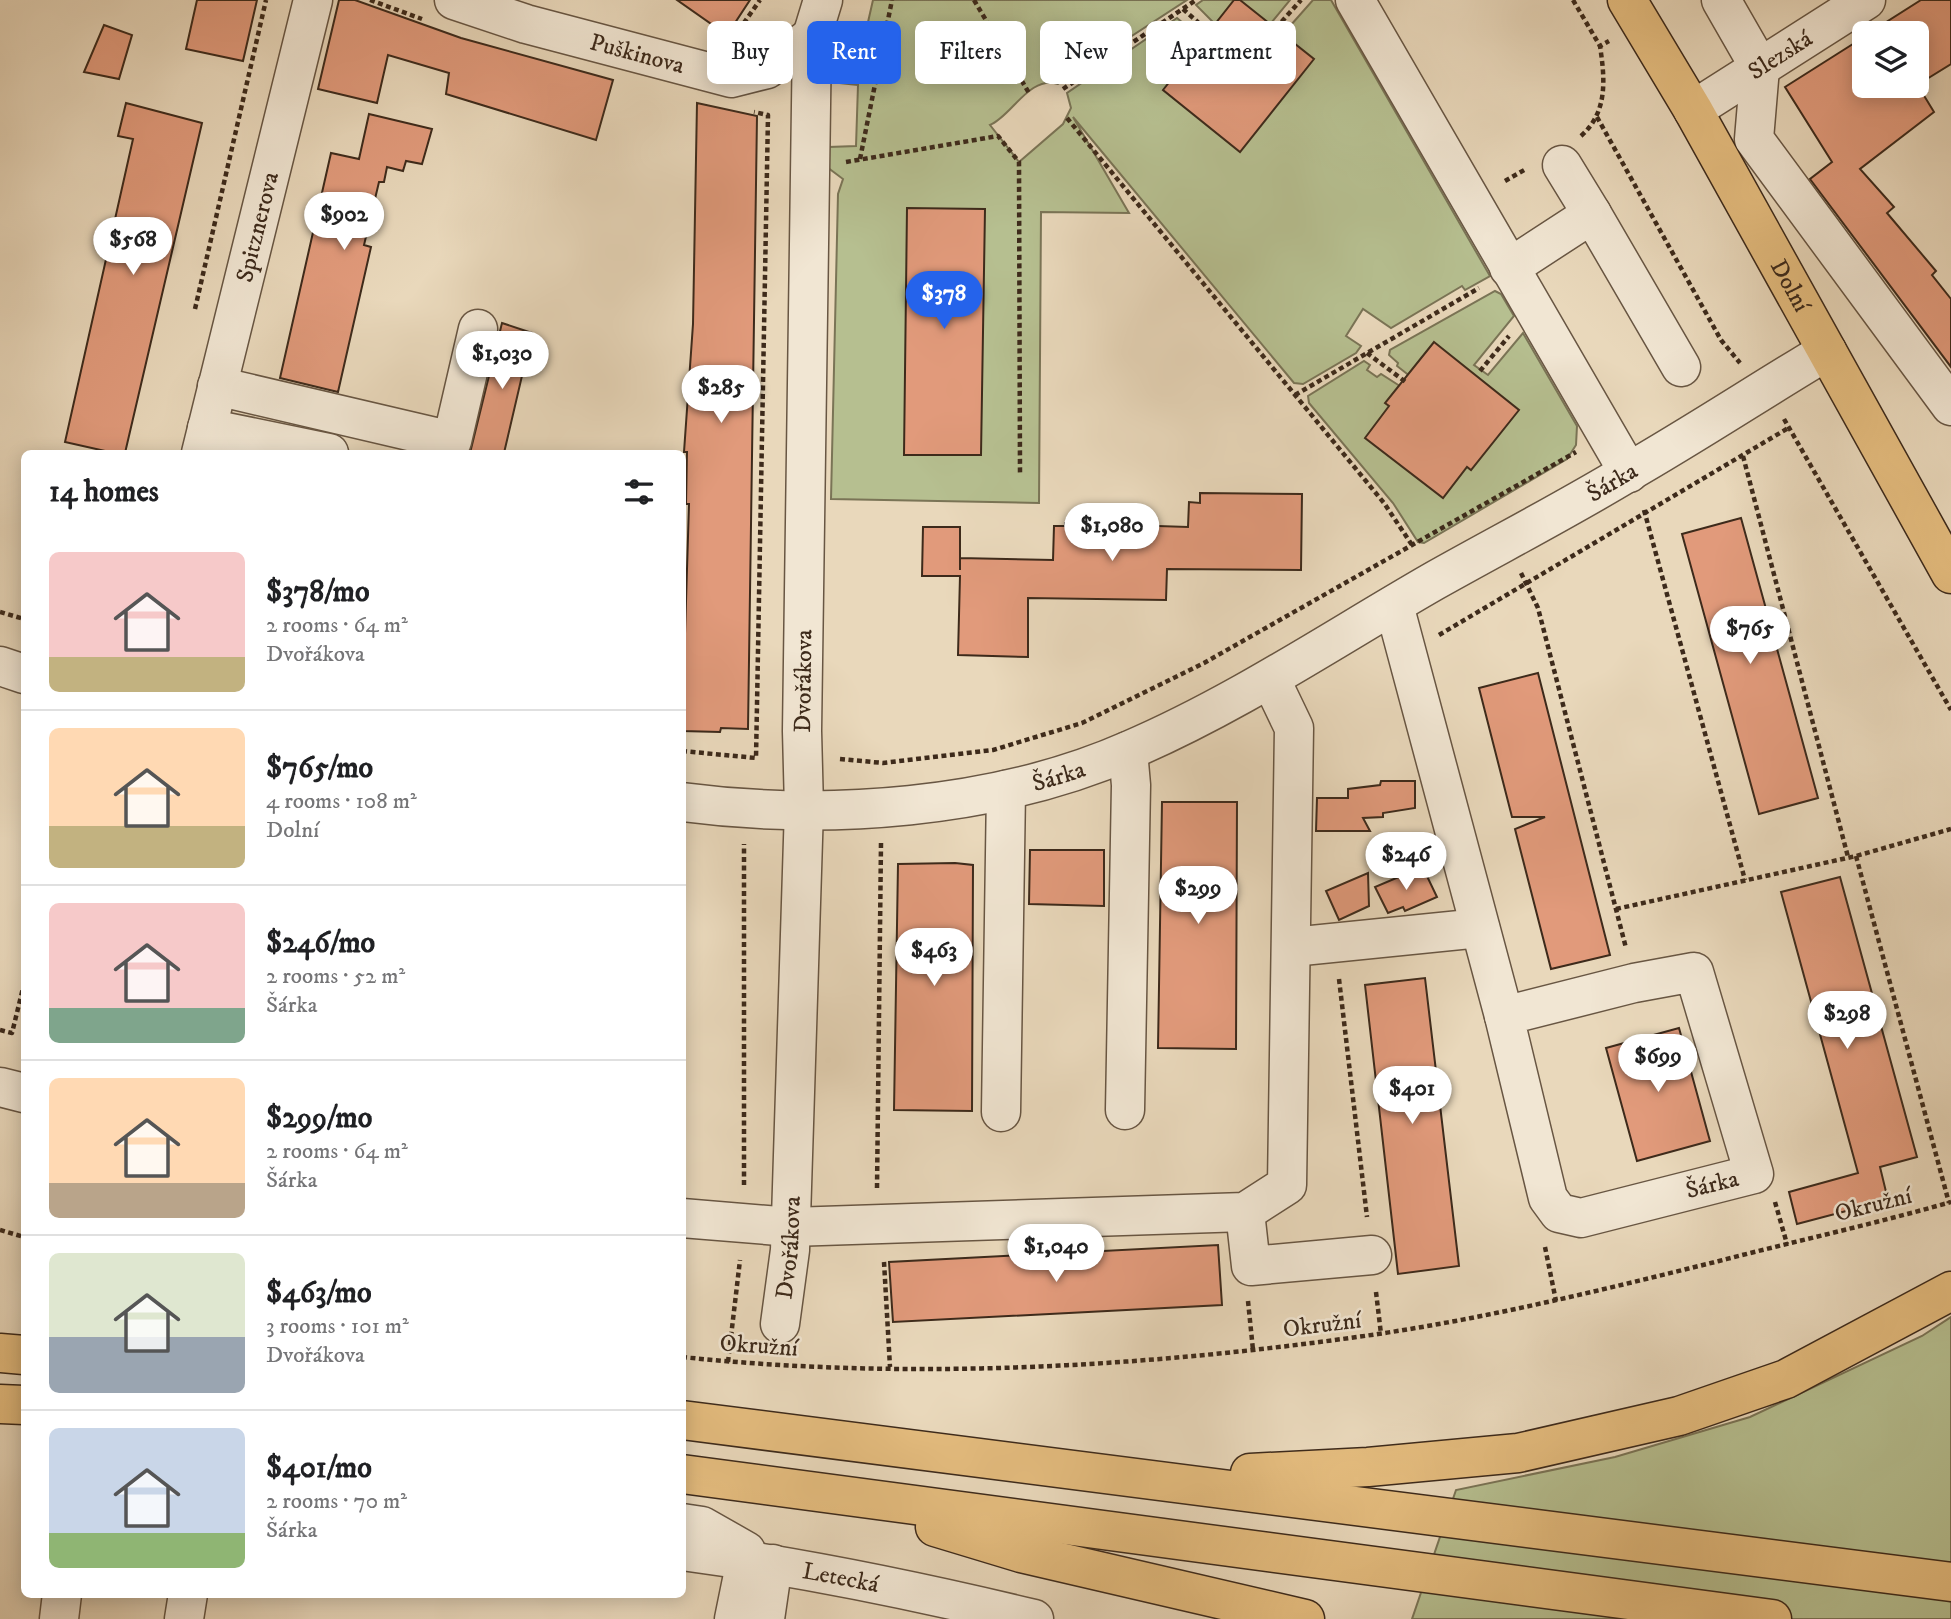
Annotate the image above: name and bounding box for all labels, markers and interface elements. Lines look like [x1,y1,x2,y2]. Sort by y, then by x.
chip: Buy [707,21,793,84]
chip: Rent [807,21,901,84]
chip: Filters [915,21,1026,84]
chip: New [1040,21,1132,84]
chip: Apartment [1146,21,1296,84]
map controls [1852,21,1929,98]
button: layers [1852,21,1929,98]
street label: Slezská [1743,24,1819,87]
street label: Puškinova [587,27,688,81]
street label: Spitznerova [230,168,286,285]
pin: $902 [303,192,385,252]
text: $902 [320,200,368,229]
pin: $568 [92,218,174,277]
text: $568 [109,225,157,254]
street label: Dolní [1763,254,1817,319]
pin: $378 [903,272,985,331]
text: $378 [922,279,966,308]
pin: $1,030 [445,332,559,391]
text: $1,030 [472,339,532,368]
pin: $285 [680,366,762,425]
text: $285 [698,373,744,402]
street label: Šárka [1581,456,1644,509]
icon: filters [620,473,658,511]
text: 14 homes [49,474,159,511]
pin: $1,080 [1055,504,1169,563]
text: $1,080 [1080,511,1144,540]
text: $378/mo [266,574,370,611]
icon: home [105,580,189,664]
pin: $765 [1709,606,1791,666]
text: 2 rooms · 64 m² [266,611,408,640]
text: $765 [1726,614,1774,643]
street label: Dvořákova [788,628,819,733]
text: Dvořákova [266,640,365,669]
text: $765/mo [266,750,373,787]
street label: Šárka [1029,754,1090,799]
icon: home [105,756,189,840]
text: 4 rooms · 108 m² [266,787,417,816]
text: Dolní [266,816,319,845]
pin: $246 [1365,832,1447,892]
text: $246 [1381,840,1431,869]
pin: $299 [1157,866,1239,926]
text: $299 [1175,874,1221,903]
text: $246/mo [266,925,375,962]
pin: $463 [893,928,975,988]
icon: home [105,931,189,1015]
text: $463 [911,936,957,965]
text: 2 rooms · 52 m² [266,962,405,991]
text: Šárka [266,991,317,1020]
pin: $298 [1806,992,1888,1051]
text: $298 [1824,999,1870,1028]
pin: $699 [1617,1034,1699,1094]
text: $699 [1634,1042,1682,1071]
pin: $401 [1371,1066,1453,1126]
text: $401 [1389,1074,1435,1103]
text: $299/mo [266,1100,372,1137]
icon: home [105,1106,189,1190]
text: 2 rooms · 64 m² [266,1137,408,1166]
street label: Šárka [1682,1163,1743,1206]
text: Šárka [266,1166,317,1195]
street label: Okružní [1832,1180,1917,1229]
street label: Dvořákova [770,1195,808,1301]
pin: $1,040 [999,1224,1113,1284]
text: $1,040 [1023,1232,1089,1261]
text: $463/mo [266,1275,372,1312]
icon: home [105,1281,189,1365]
street label: Okružní [1281,1305,1365,1345]
text: 3 rooms · 101 m² [266,1312,409,1341]
street label: Okružní [719,1328,801,1364]
text: Dvořákova [266,1341,365,1370]
text: $401/mo [266,1450,372,1487]
icon: home [105,1456,189,1540]
text: 2 rooms · 70 m² [266,1487,407,1516]
text: Šárka [266,1516,317,1545]
street label: Letecká [800,1556,882,1600]

